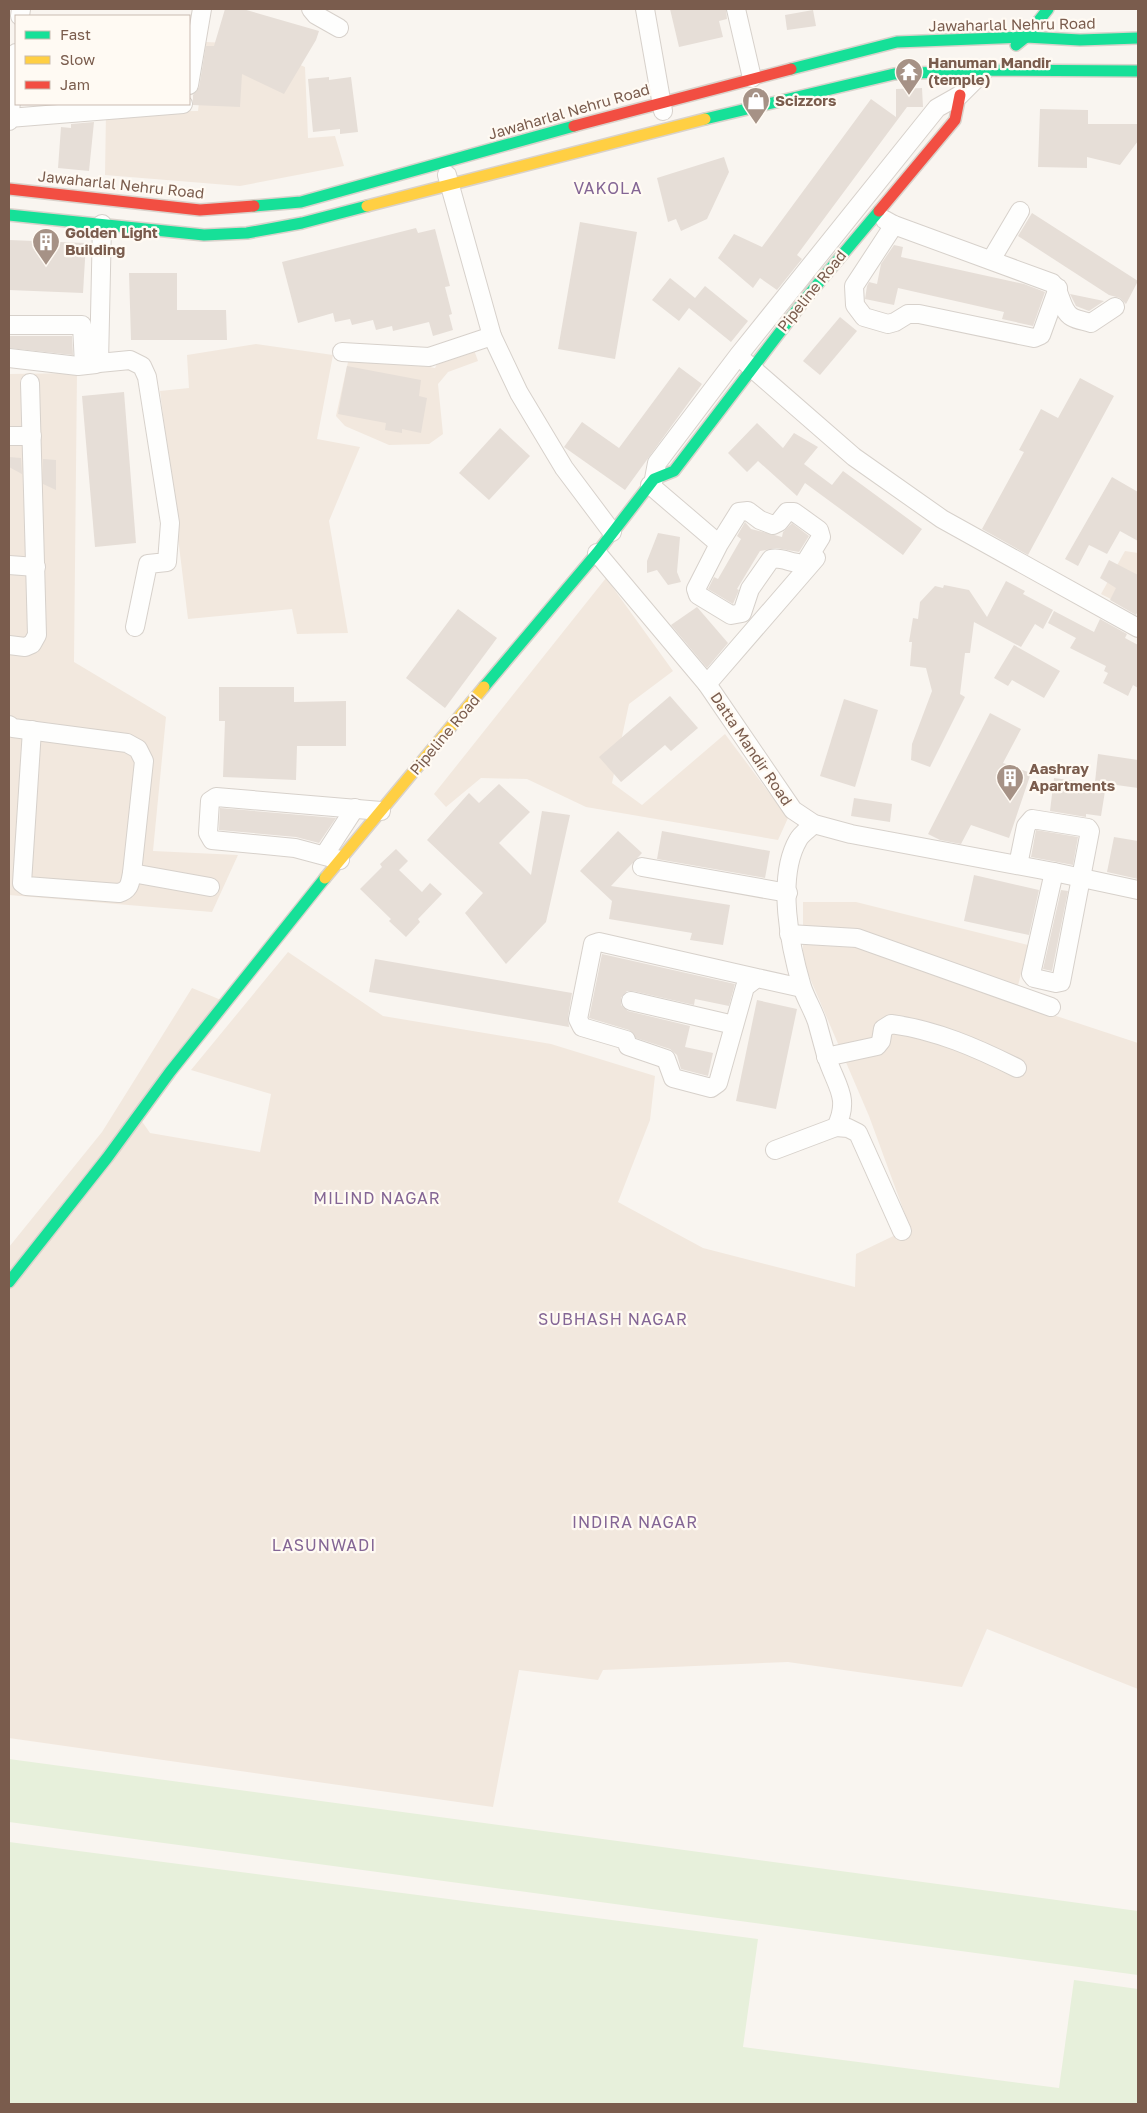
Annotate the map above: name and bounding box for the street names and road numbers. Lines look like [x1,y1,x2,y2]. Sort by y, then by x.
street label: Jawaharlal Nehru Road [928,14,1096,34]
street label: Jawaharlal Nehru Road [486,79,652,143]
street label: Jawaharlal Nehru Road [37,166,205,202]
street label: Pipeline Road [773,246,849,335]
street label: Datta Mandir Road [707,688,797,809]
street label: Pipeline Road [406,691,483,778]

